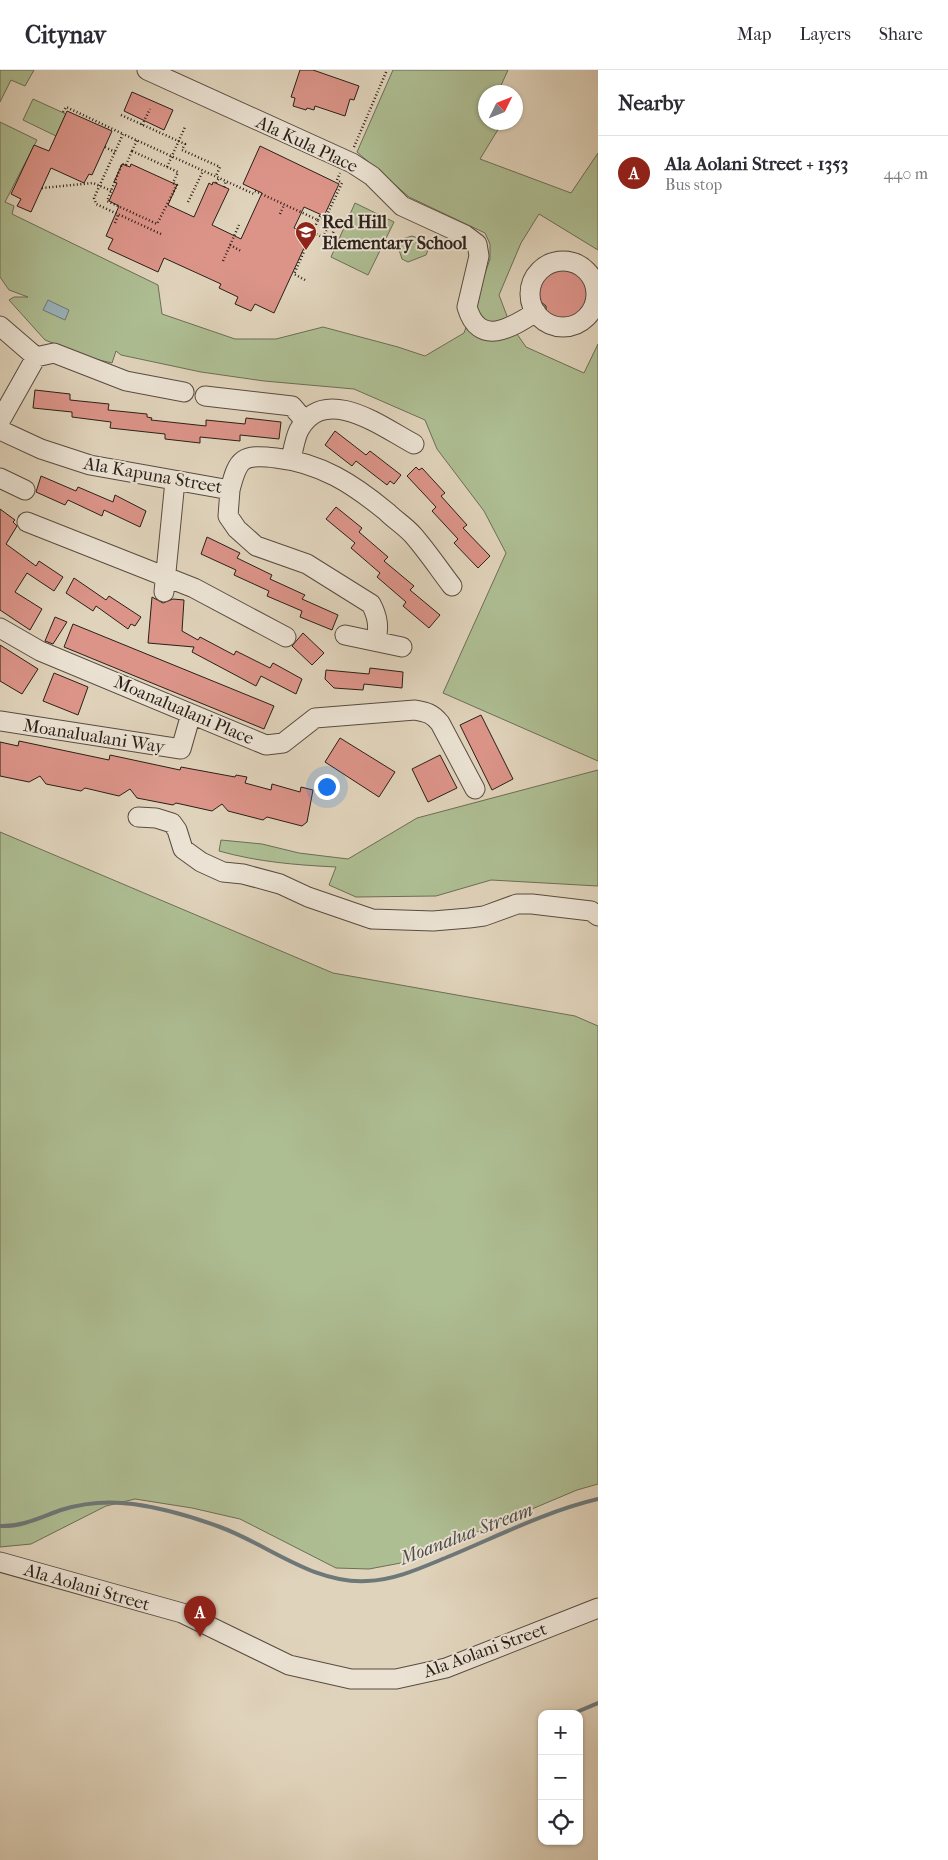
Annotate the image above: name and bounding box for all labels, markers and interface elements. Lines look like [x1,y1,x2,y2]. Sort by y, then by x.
text: Citynav [25,21,106,49]
text: Map [737,24,771,45]
text: Layers [799,24,851,45]
text: Share [879,24,923,45]
north arrow [478,85,523,130]
text: Nearby [618,91,684,115]
street label: Ala Kula Place [252,111,361,177]
text: Ala Aolani Street + 1353 [665,153,848,175]
text: A [629,164,639,183]
text: 440 m [883,164,928,183]
text: Bus stop [665,175,722,194]
place label: Red Hill Elementary School [322,212,468,254]
school or university icon: Red Hill Elementary School [294,220,318,251]
street label: Ala Kapuna Street [81,453,224,498]
street label: Moanalualani Place [111,672,257,749]
street label: Moanalualani Way [22,715,167,758]
your location [314,774,340,800]
water label: Moanalua Stream [395,1498,536,1570]
street label: Ala Aolani Street [21,1559,153,1616]
pin: A [184,1596,216,1637]
street label: Ala Aolani Street [420,1618,550,1683]
map controls [538,1710,583,1845]
button: + [538,1710,583,1755]
button: − [538,1755,583,1800]
button: locate [538,1800,583,1845]

